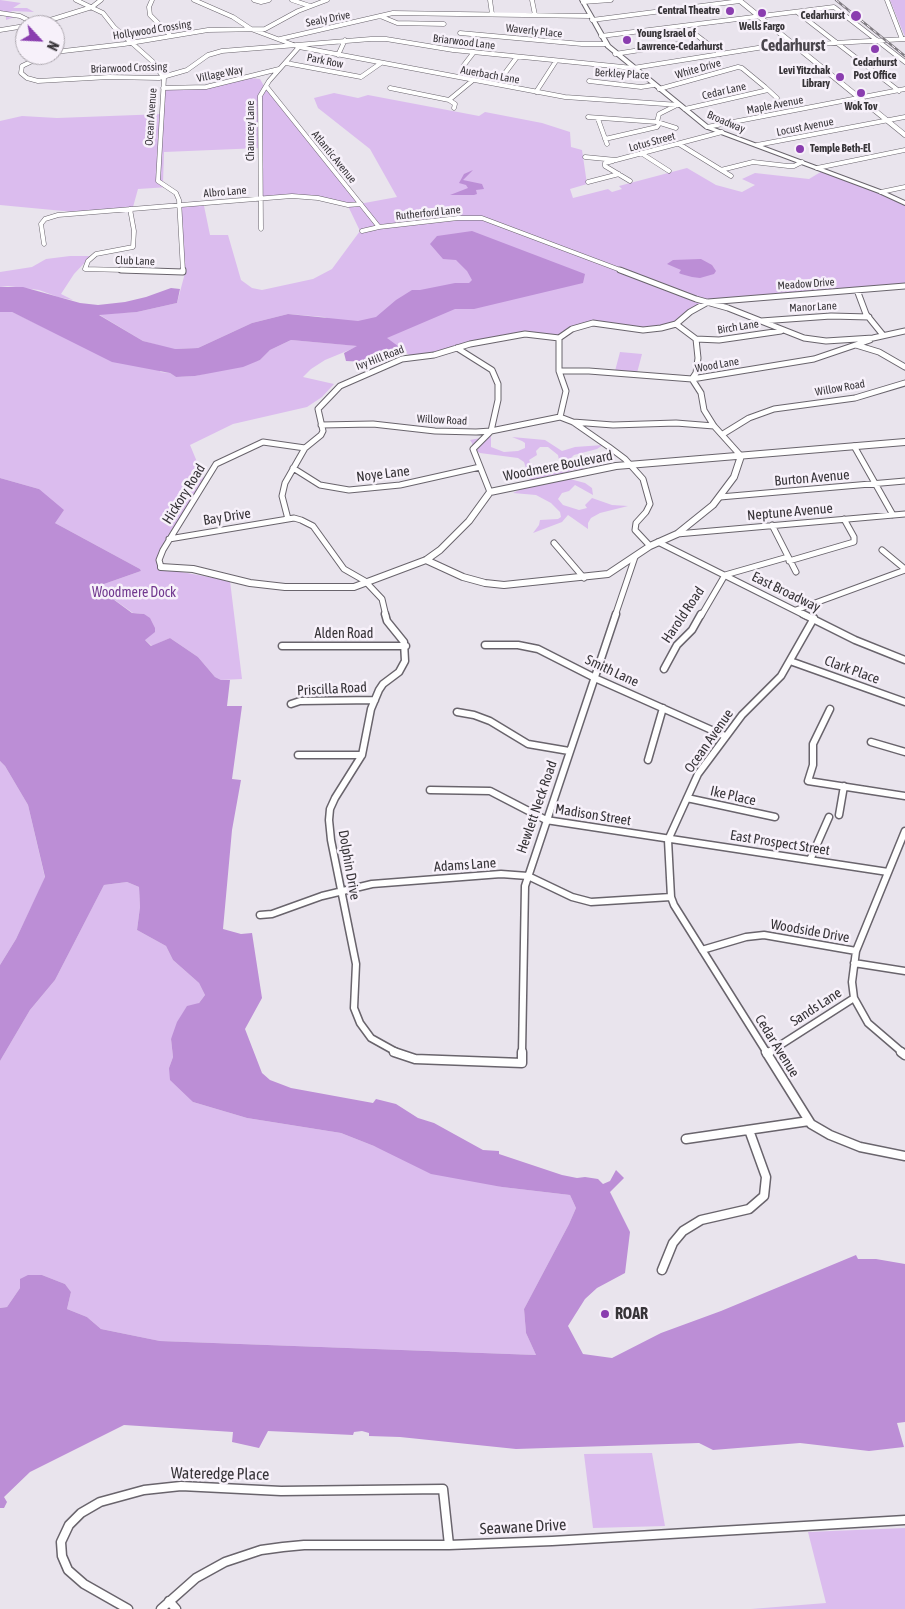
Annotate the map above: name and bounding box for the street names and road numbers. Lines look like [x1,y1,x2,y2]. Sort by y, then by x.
street label: Sealy Drive [305,8,351,30]
street label: Hollywood Crossing [112,17,192,43]
street label: Waverly Place [505,21,563,41]
street label: Briarwood Lane [432,32,496,52]
street label: Park Row [306,51,344,71]
street label: White Drive [674,56,722,82]
street label: Briarwood Crossing [90,60,168,76]
street label: Village Way [196,63,244,85]
street label: Auerbach Lane [459,63,521,87]
street label: Berkley Place [594,66,650,82]
street label: Cedar Lane [701,80,747,102]
street label: Ocean Avenue [142,88,160,146]
street label: Maple Avenue [746,93,804,117]
street label: Chauncey Lane [244,101,258,161]
street label: Broadway [705,108,747,136]
street label: Locust Avenue [775,115,835,139]
street label: Atlantic Avenue [309,128,359,186]
street label: Lotus Street [627,129,677,155]
street label: Albro Lane [203,184,247,200]
street label: Rutherford Lane [395,203,461,223]
street label: Club Lane [115,254,155,268]
street label: Meadow Drive [777,275,835,293]
street label: Manor Lane [789,299,837,315]
street label: Birch Lane [716,317,760,337]
street label: Ivy Hill Road [354,343,406,373]
street label: Wood Lane [694,355,740,375]
street label: Willow Road [814,377,866,399]
street label: Willow Road [417,412,467,428]
street label: Woodmere Boulevard [502,447,614,485]
street label: Hickory Road [159,461,209,527]
street label: Noye Lane [355,462,411,486]
street label: Burton Avenue [774,466,850,490]
street label: Neptune Avenue [747,500,833,524]
street label: Bay Drive [202,505,252,529]
street label: East Broadway [749,568,823,616]
street label: Harold Road [658,584,708,646]
street label: Alden Road [315,626,373,642]
street label: Smith Lane [583,651,641,691]
street label: Clark Place [822,652,882,688]
street label: Priscilla Road [297,679,367,699]
street label: Ocean Avenue [681,706,737,776]
street label: Hewlett Neck Road [513,758,561,856]
street label: Ike Place [709,783,757,809]
street label: Madison Street [554,801,632,829]
street label: East Prospect Street [729,827,831,859]
street label: Dolphin Drive [335,829,363,901]
street label: Adams Lane [433,854,497,876]
street label: Woodside Drive [769,916,851,946]
street label: Sands Lane [787,984,845,1030]
street label: Cedar Avenue [751,1012,803,1080]
street label: Wateredge Place [171,1464,269,1484]
street label: Seawane Drive [479,1515,567,1539]

